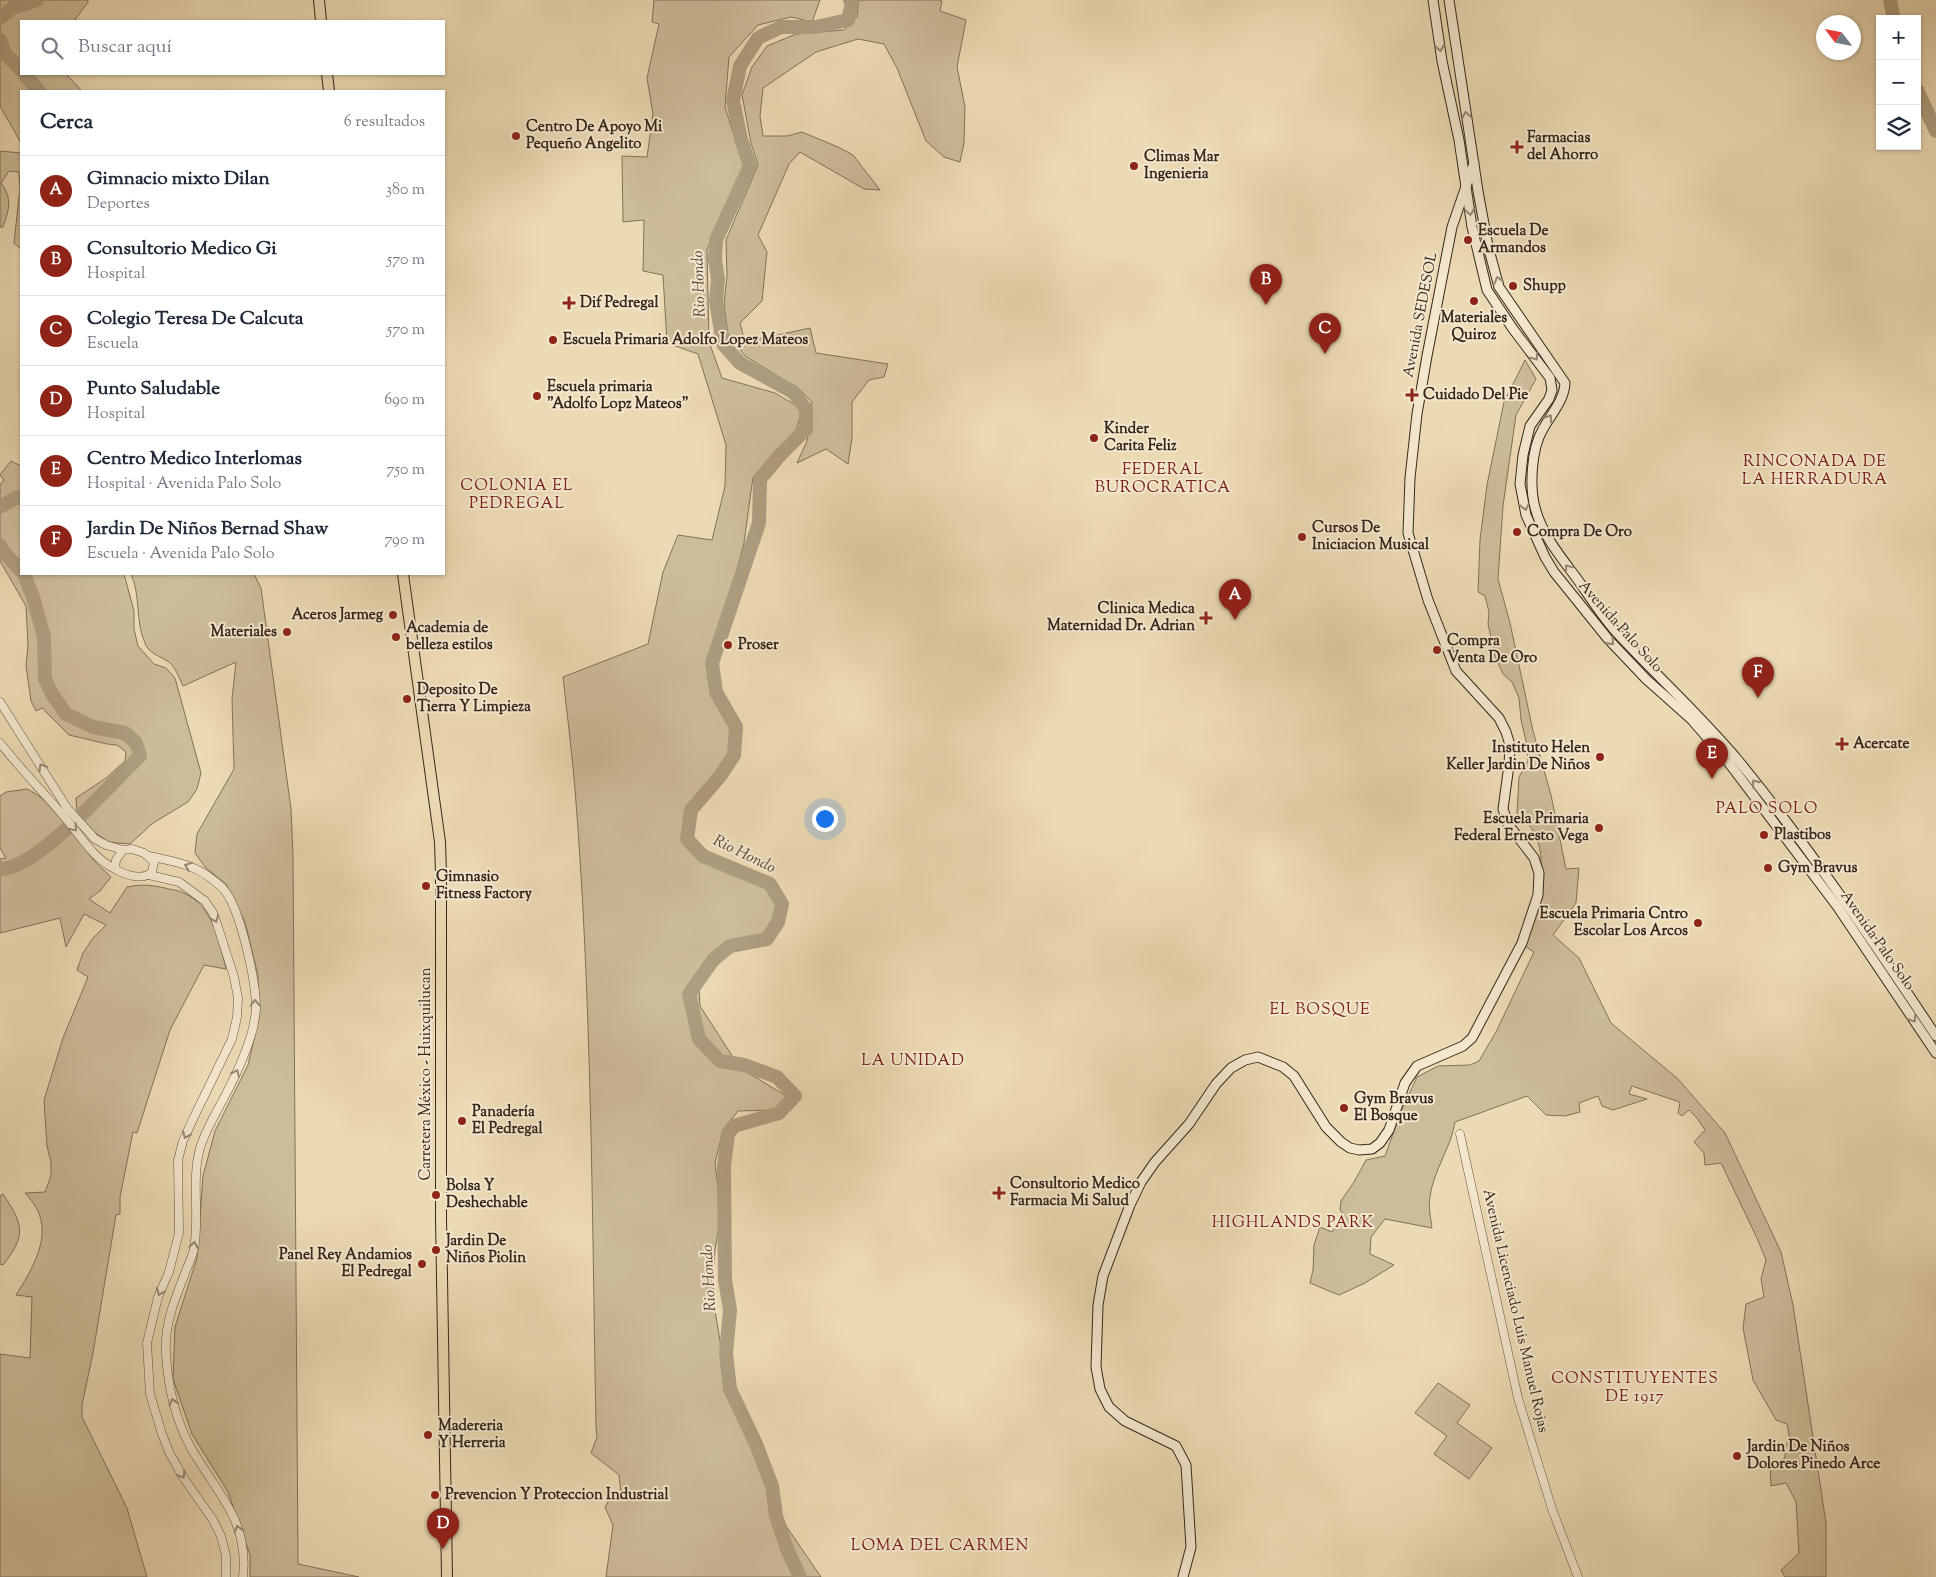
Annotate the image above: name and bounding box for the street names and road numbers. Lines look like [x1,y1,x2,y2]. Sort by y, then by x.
street label: Avenida SEDESOL [1399,251,1443,379]
street label: Avenida Palo Solo [1573,576,1667,678]
street label: Avenida Palo Solo [1835,887,1919,995]
street label: Carretera México - Huixquilucan [416,967,437,1181]
street label: Avenida Licenciado Luis Manuel Rojas [1477,1187,1553,1435]

